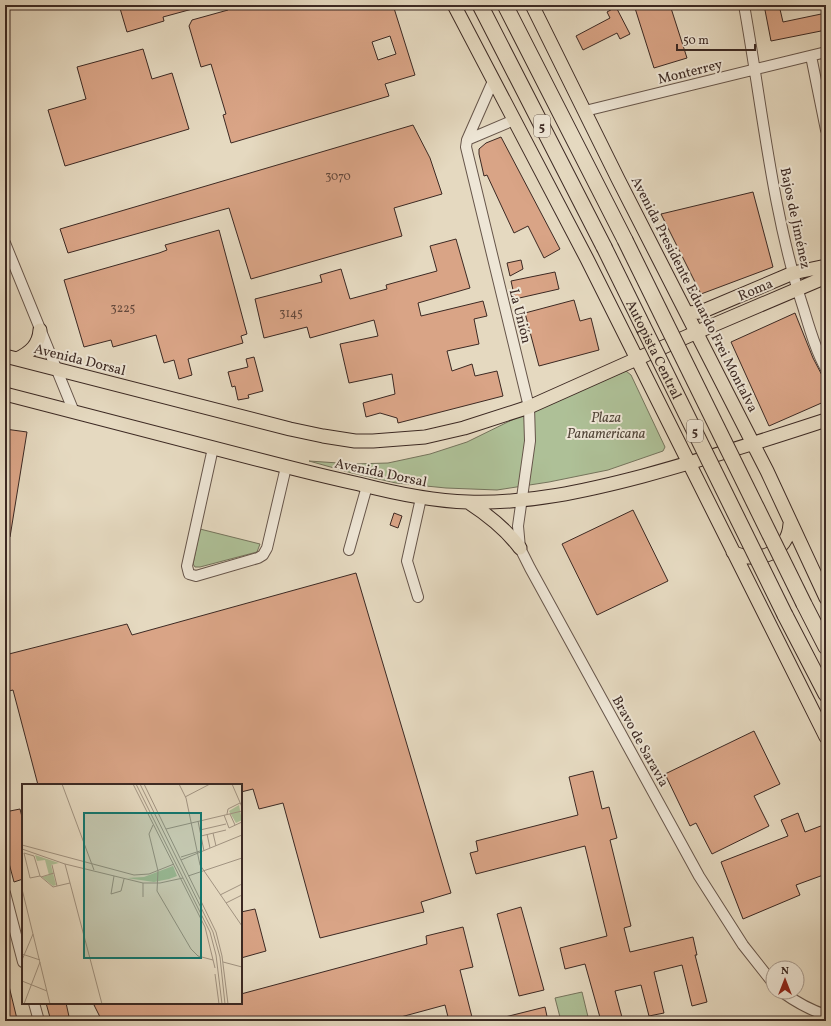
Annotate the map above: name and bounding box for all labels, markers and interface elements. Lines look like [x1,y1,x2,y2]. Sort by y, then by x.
scale bar [677,26,755,52]
text: 50 m [683,33,709,49]
street label: Monterrey [656,55,725,90]
road number: 5 [534,115,550,137]
street label: Bajos de Jiménez [775,166,815,271]
house number: 3070 [325,169,351,185]
street label: Avenida Presidente Eduardo Frei Montalva [626,174,762,416]
street label: Roma [735,275,776,306]
street label: La Unión [504,287,535,346]
street label: Autopista Central [620,297,686,403]
house number: 3225 [111,301,136,317]
house number: 3145 [279,306,303,322]
street label: Avenida Dorsal [32,340,127,381]
park label: Plaza Panamericana [567,409,646,444]
road number: 5 [687,420,703,442]
street label: Avenida Dorsal [333,454,429,493]
street label: Bravo de Saravia [607,693,673,791]
inset map [22,784,242,1004]
north arrow [765,960,805,1000]
text: N [781,964,789,979]

